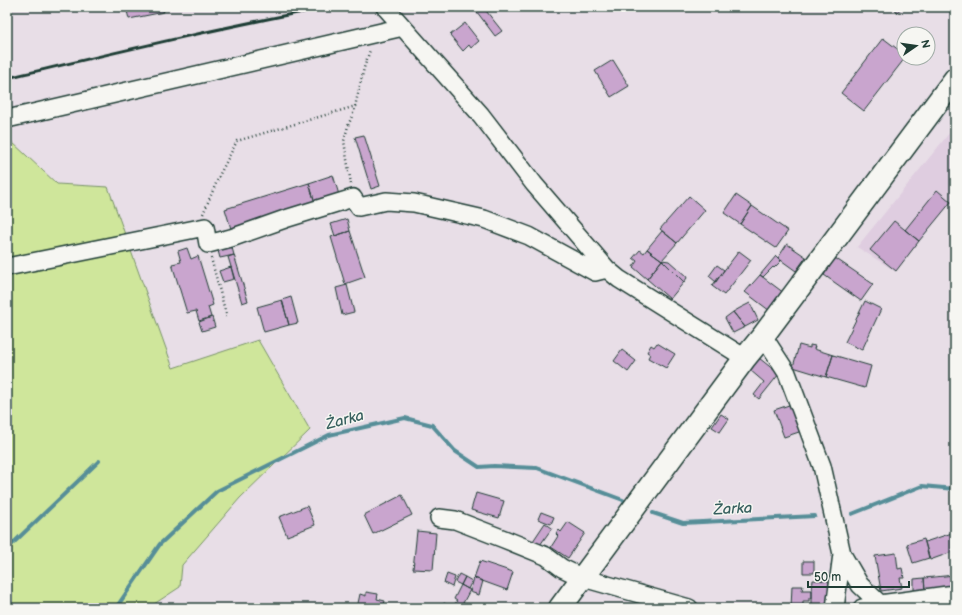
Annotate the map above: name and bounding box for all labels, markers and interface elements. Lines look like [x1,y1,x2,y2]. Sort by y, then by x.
north arrow [896,26,936,66]
text: N [918,38,933,49]
water label: Żarka [323,406,366,434]
water label: Żarka [712,499,753,520]
scale bar [808,563,909,589]
text: 50 m [814,570,841,585]

